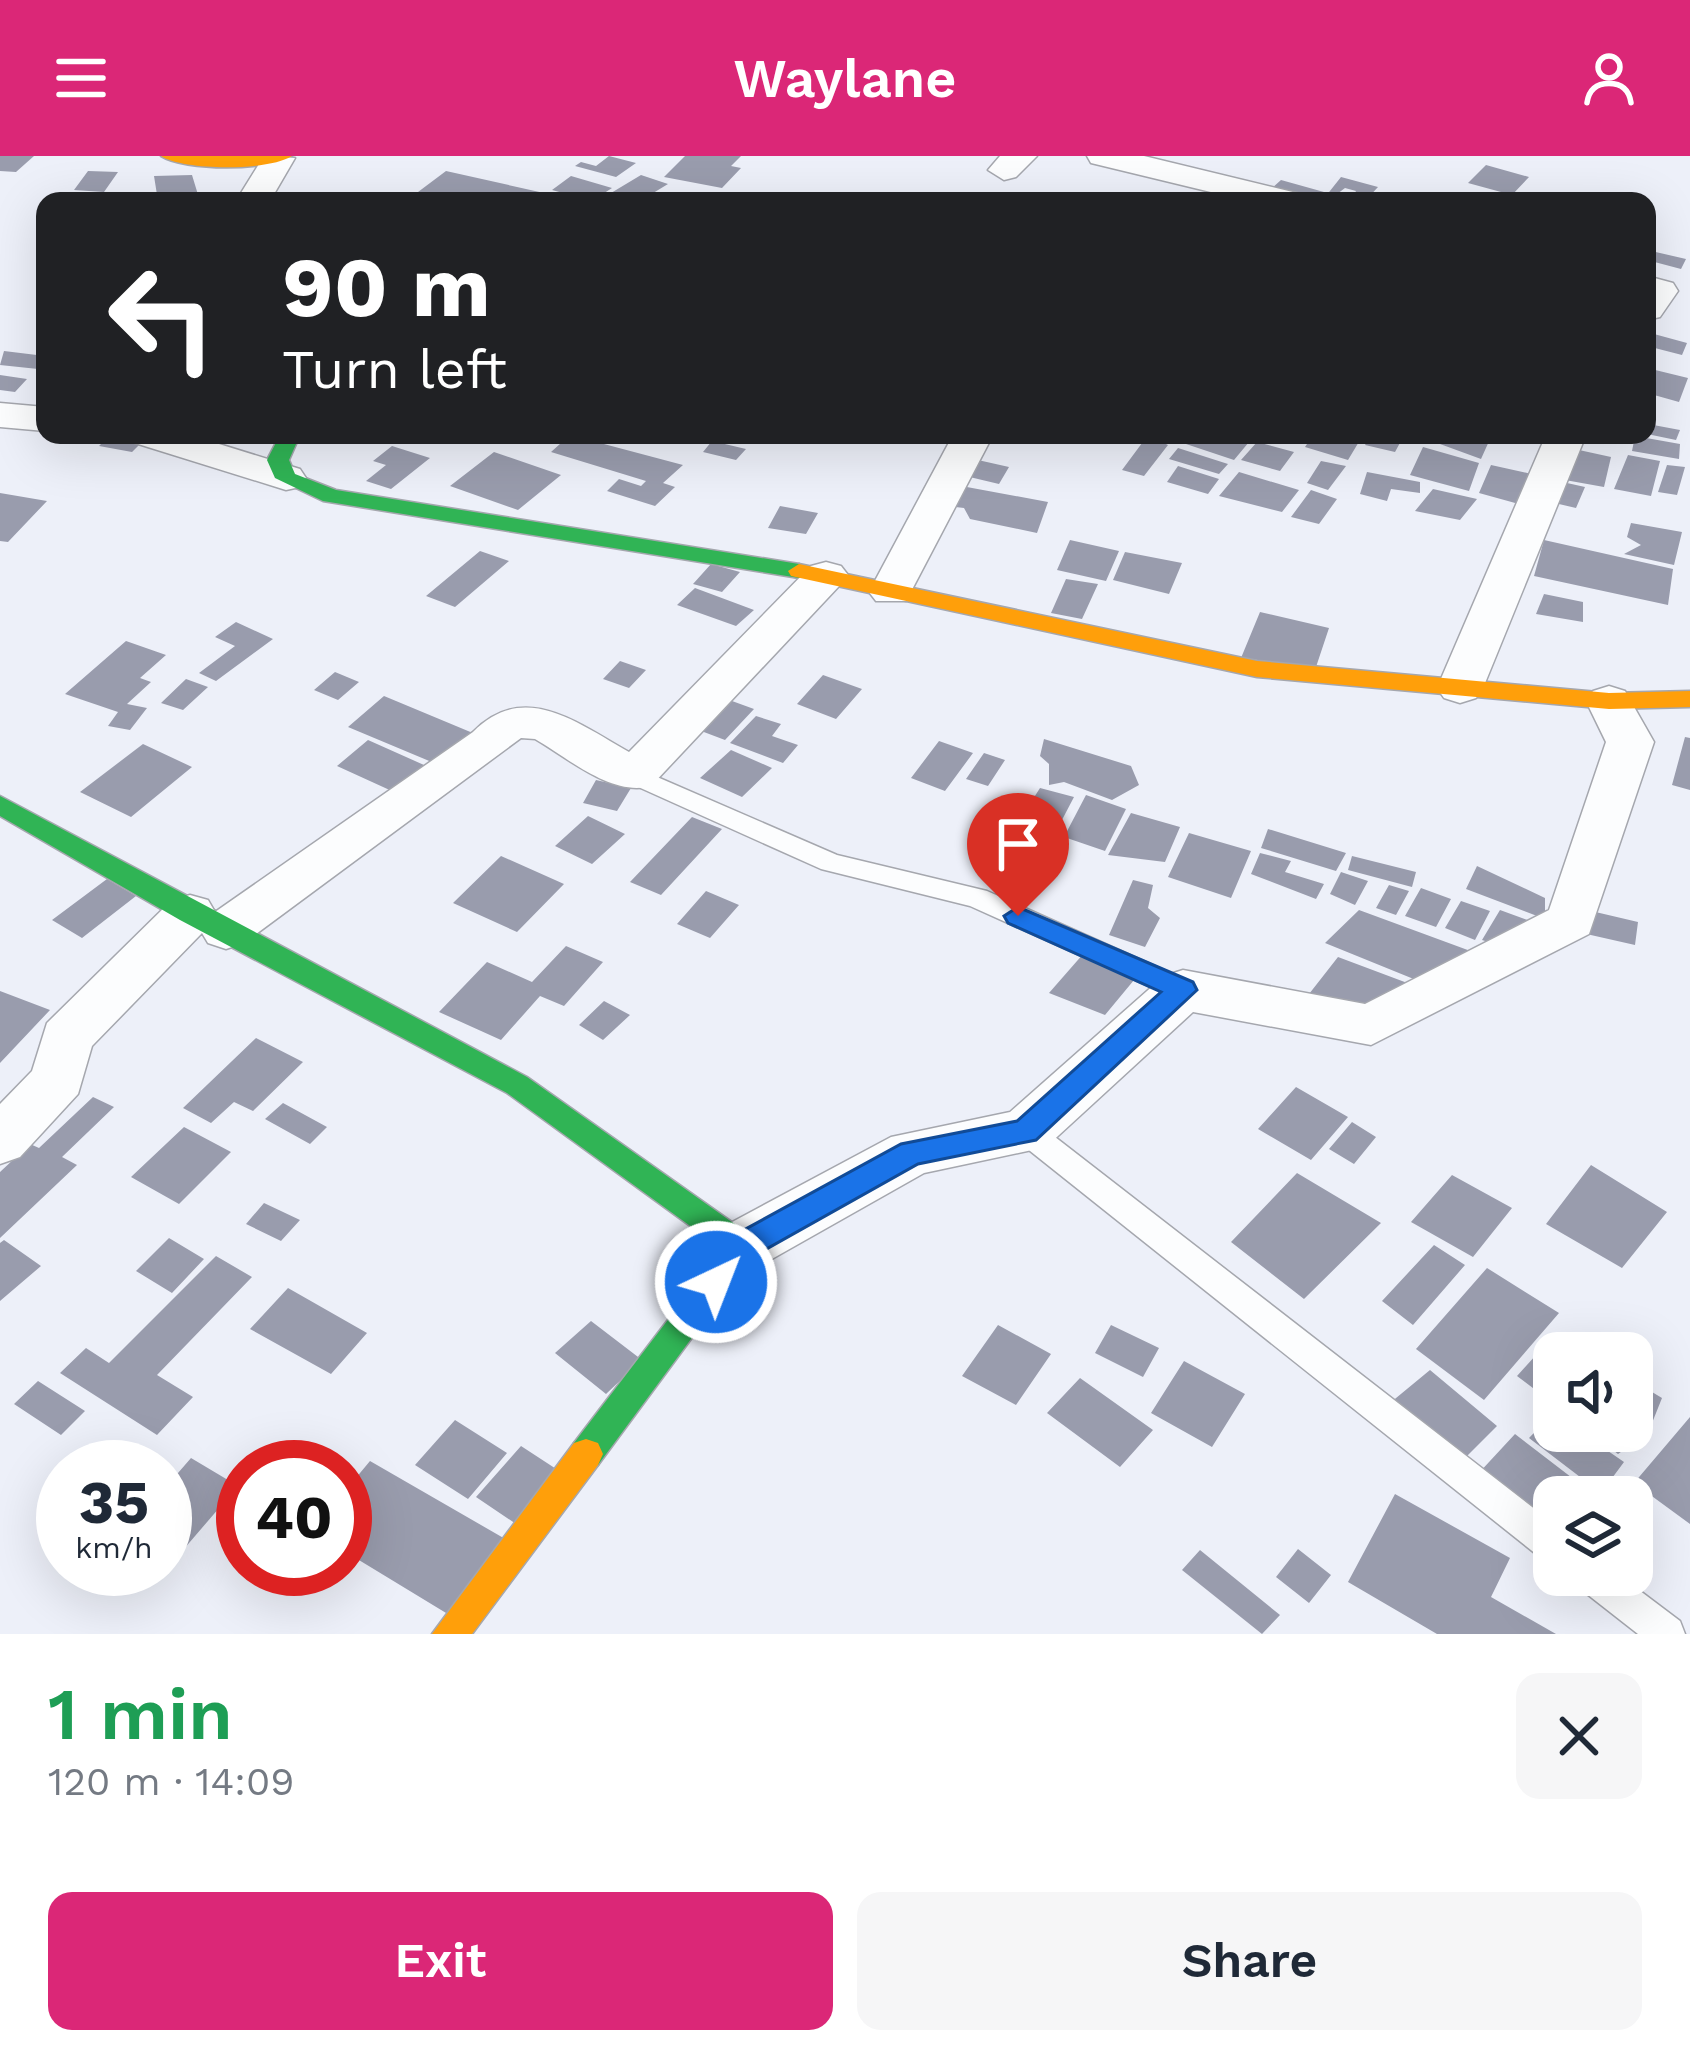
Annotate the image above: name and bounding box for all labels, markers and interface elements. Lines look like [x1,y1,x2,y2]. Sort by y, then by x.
icon: menu [48,45,114,111]
icon: person [1576,45,1642,111]
text: Waylane [734,47,956,110]
text: 90 m [282,238,491,336]
icon: left [84,240,240,396]
text: Turn left [282,338,507,401]
pin [967,793,1069,916]
icon: arrive [985,811,1051,877]
position arrow [653,1219,779,1345]
map controls [1533,1332,1653,1596]
button: sound [1533,1332,1653,1452]
speed limit sign: 40 [216,1440,372,1596]
text: 35 [79,1467,149,1538]
button: layers [1533,1476,1653,1596]
text: km/h [75,1530,153,1565]
text: 1 min [48,1672,233,1756]
button: close [1516,1673,1642,1799]
text: 120 m · 14:09 [48,1759,294,1804]
button: Exit [48,1892,833,2030]
button: Share [857,1892,1642,2030]

